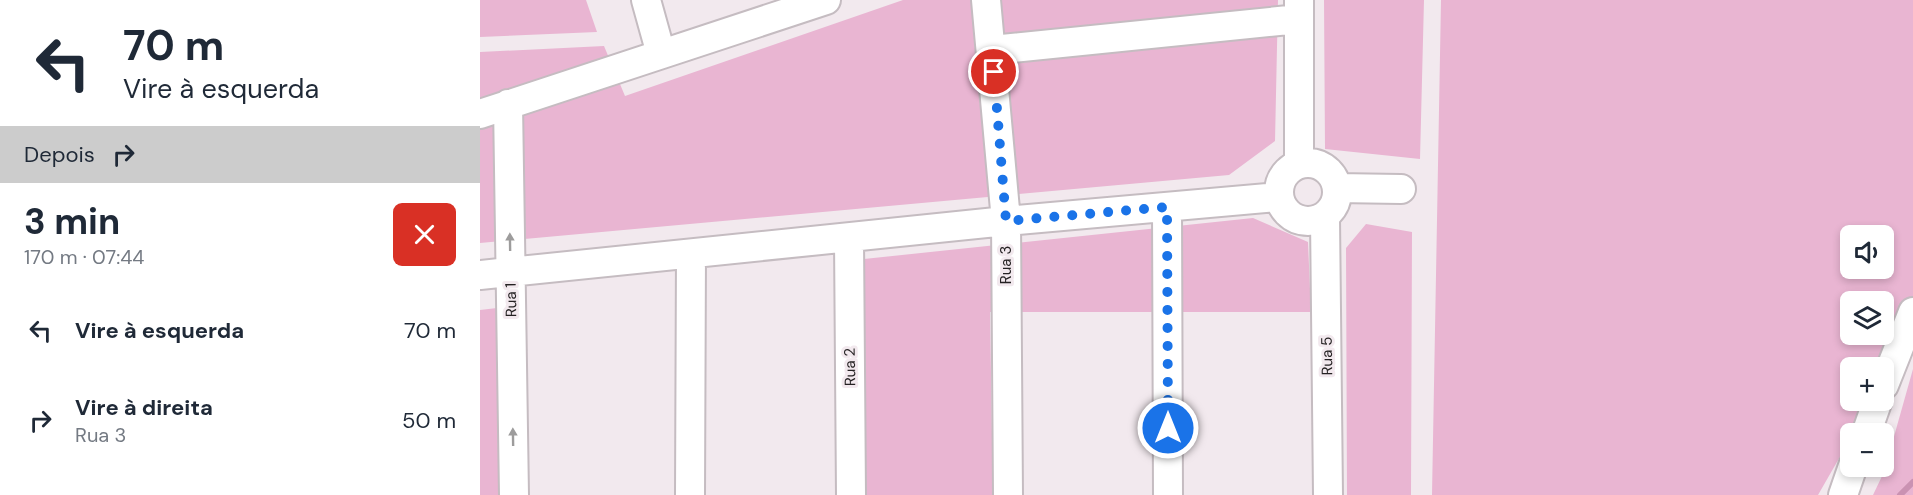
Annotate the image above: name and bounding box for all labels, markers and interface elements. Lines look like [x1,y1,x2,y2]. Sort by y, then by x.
text: 70 m [123,18,224,73]
icon: left [24,24,102,102]
pin [968,46,1019,97]
icon: arrive [977,55,1010,88]
text: Vire à esquerda [123,71,319,106]
icon: right [107,138,140,171]
text: Depois [24,140,95,169]
text: 3 min [24,198,120,245]
button: close [393,203,456,266]
map controls [1840,225,1894,477]
button: sound [1840,225,1894,279]
one-way arrow [505,232,515,251]
text: 170 m · 07:44 [24,244,144,270]
street label: Rua 3 [996,246,1016,284]
street label: Rua 1 [501,283,521,317]
button: layers [1840,291,1894,345]
icon: left [24,314,57,347]
text: Vire à esquerda [75,316,244,345]
text: 70 m [404,316,456,345]
street label: Rua 5 [1317,336,1337,376]
street label: Rua 2 [840,348,860,386]
button: + [1840,357,1894,411]
text: Vire à direita [75,393,213,422]
position arrow [1136,396,1200,460]
icon: right [24,404,57,437]
text: 50 m [402,406,456,435]
text: Rua 3 [75,422,126,448]
button: − [1840,423,1894,477]
one-way arrow [508,427,518,446]

